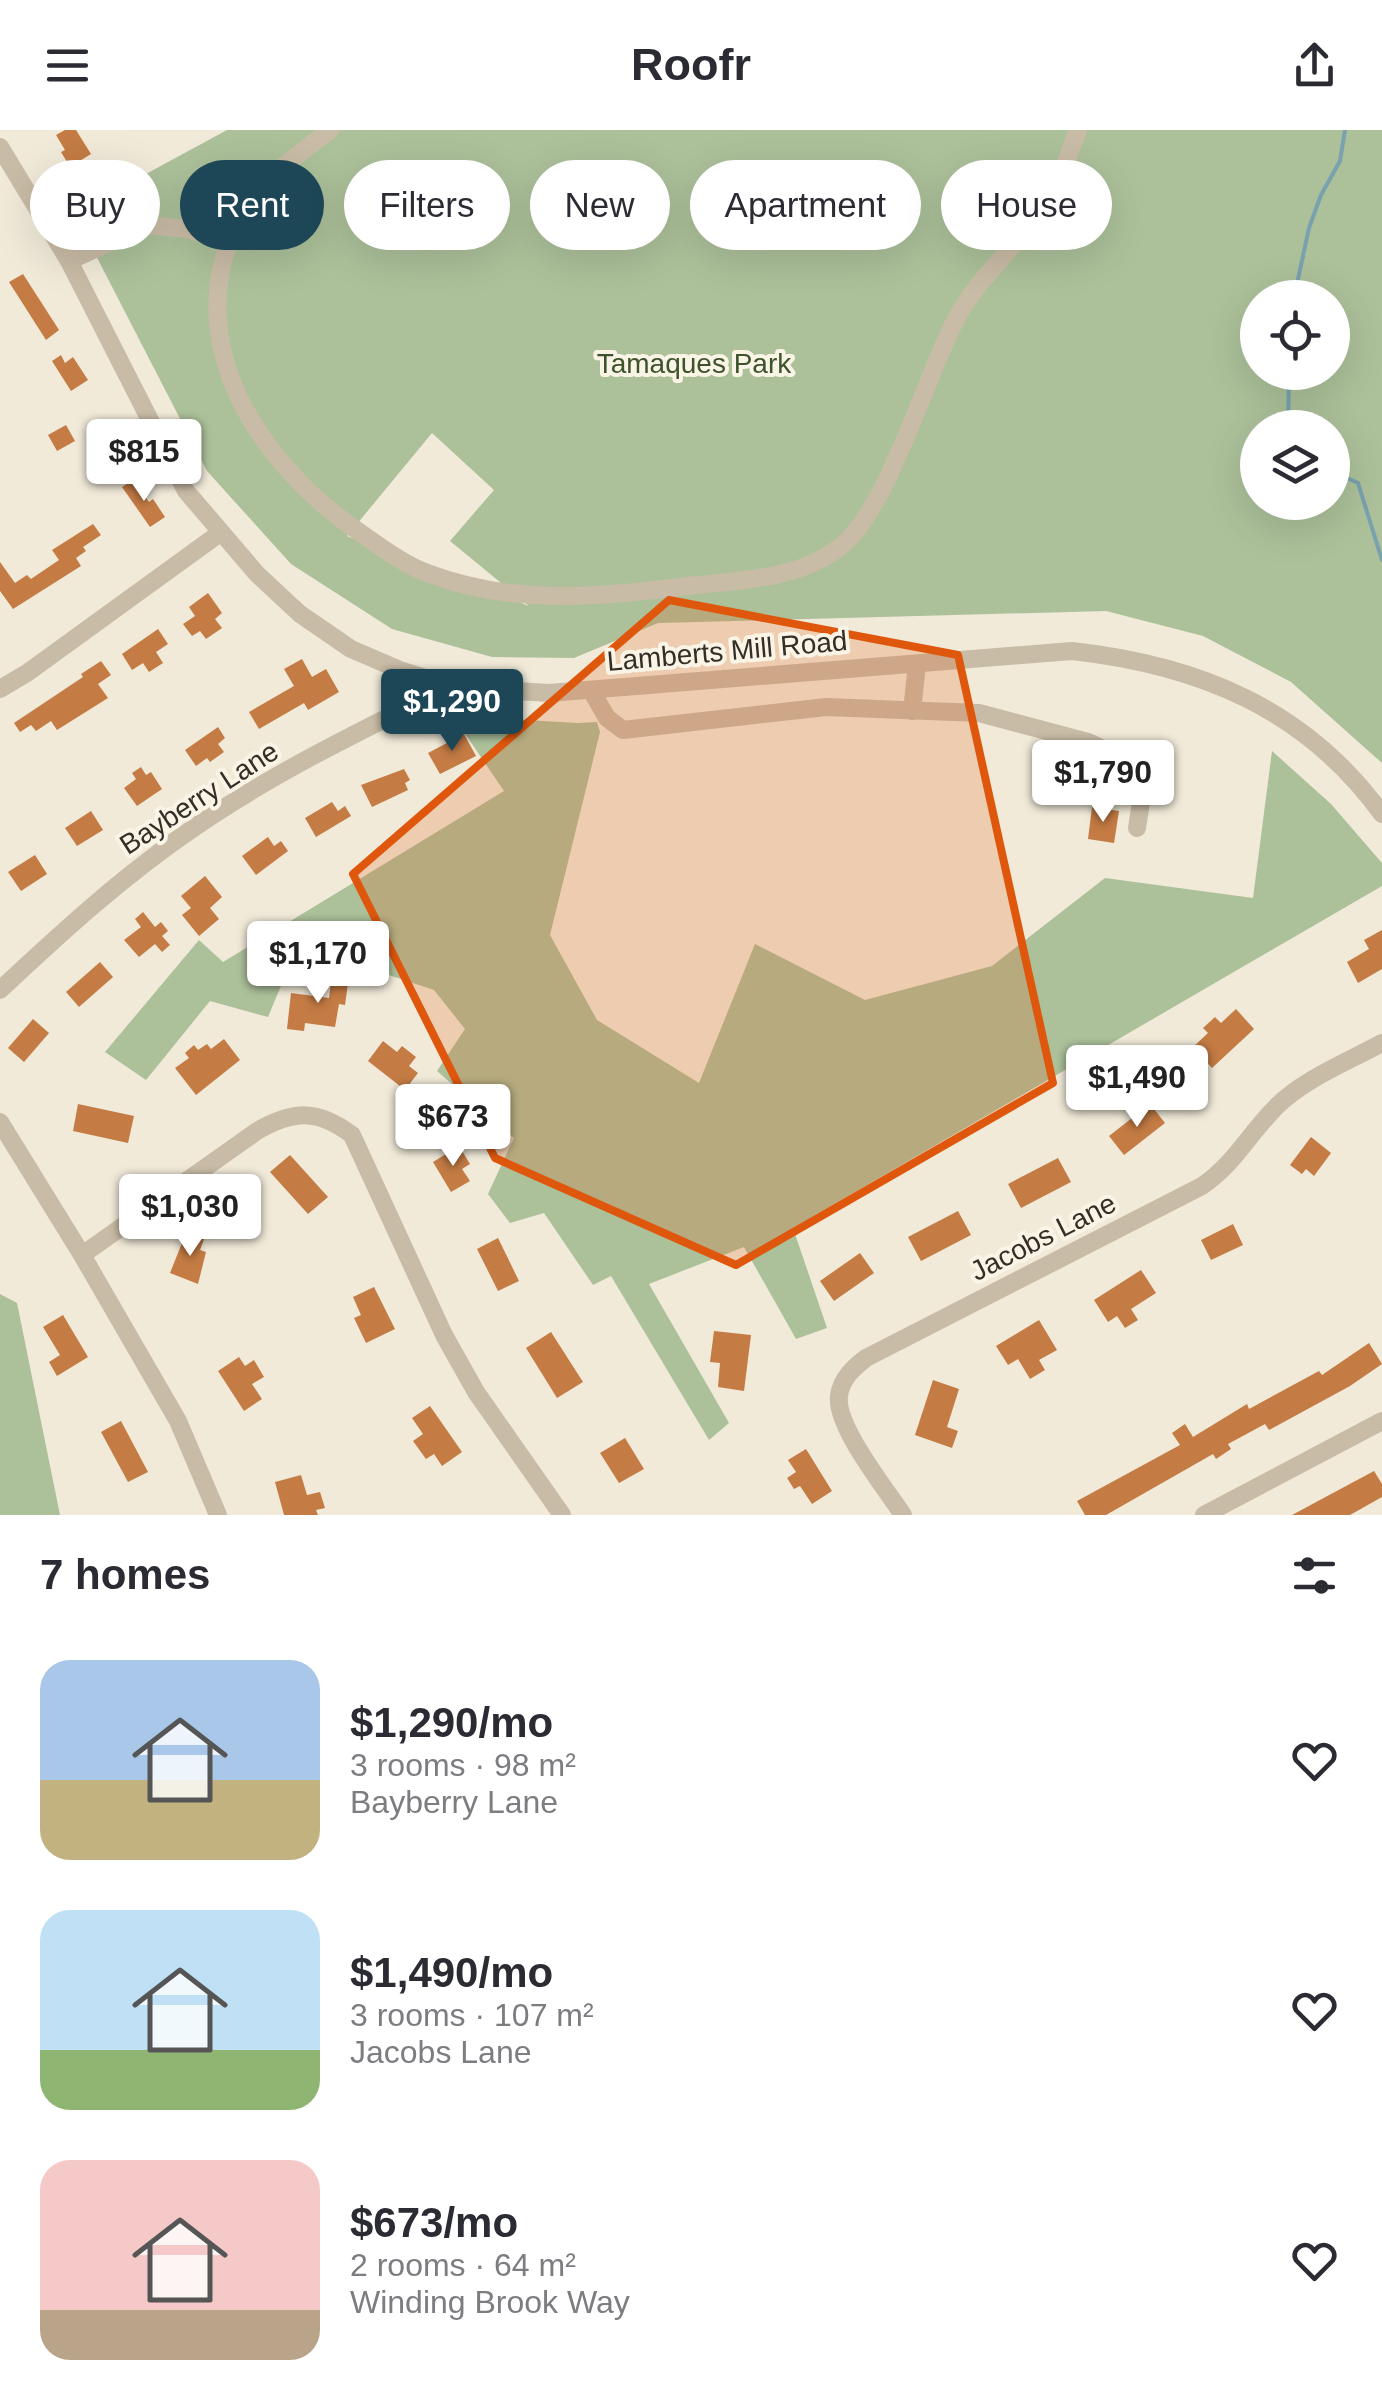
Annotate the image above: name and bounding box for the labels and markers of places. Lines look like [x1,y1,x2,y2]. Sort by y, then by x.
pin: $815 [85,419,203,504]
pin: $1,290 [371,669,533,754]
pin: $1,790 [1022,740,1184,825]
pin: $1,170 [237,921,399,1006]
pin: $1,490 [1056,1045,1218,1130]
pin: $673 [394,1084,512,1169]
pin: $1,030 [109,1174,271,1259]

